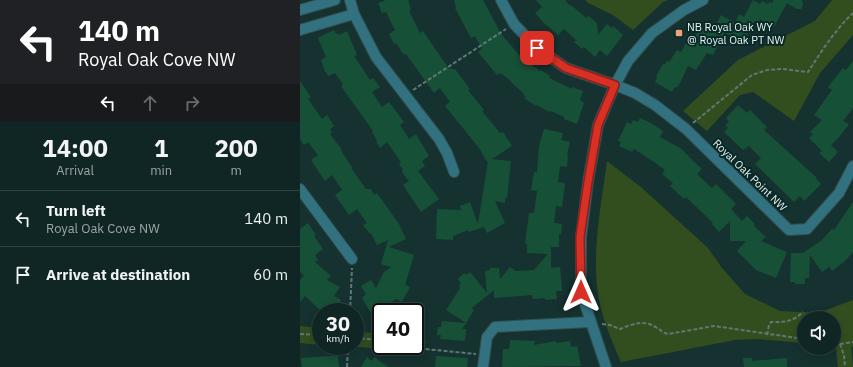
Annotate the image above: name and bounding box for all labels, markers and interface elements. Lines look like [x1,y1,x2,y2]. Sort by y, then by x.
text: 140 m [78,12,160,49]
icon: left [12,16,64,68]
place label: NB Royal Oak WY @ Royal Oak PT NW [687,20,785,47]
marker: NB Royal Oak WY @ Royal Oak PT NW [674,28,684,38]
pin [520,31,554,65]
icon: arrive [526,37,548,59]
text: Royal Oak Cove NW [78,48,236,71]
icon: left [97,92,119,114]
icon: ahead [139,92,161,114]
icon: right [181,92,203,114]
text: 14:00 [42,132,108,164]
text: 1 [154,132,168,164]
text: 200 [214,132,258,164]
street label: Royal Oak Point NW [710,136,790,214]
text: Arrival [56,162,94,179]
text: min [150,162,172,179]
text: m [230,162,242,179]
text: Turn left [46,201,106,220]
icon: left [12,208,34,230]
text: 140 m [244,209,288,228]
text: Royal Oak Cove NW [46,220,160,237]
icon: arrive [12,264,34,286]
text: Arrive at destination [46,265,190,284]
text: 60 m [253,265,288,284]
position arrow [560,271,602,313]
speed limit sign: 40 [372,303,424,355]
text: 30 [326,310,350,337]
map controls [797,311,841,355]
button: sound [797,311,841,355]
text: km/h [326,332,350,345]

